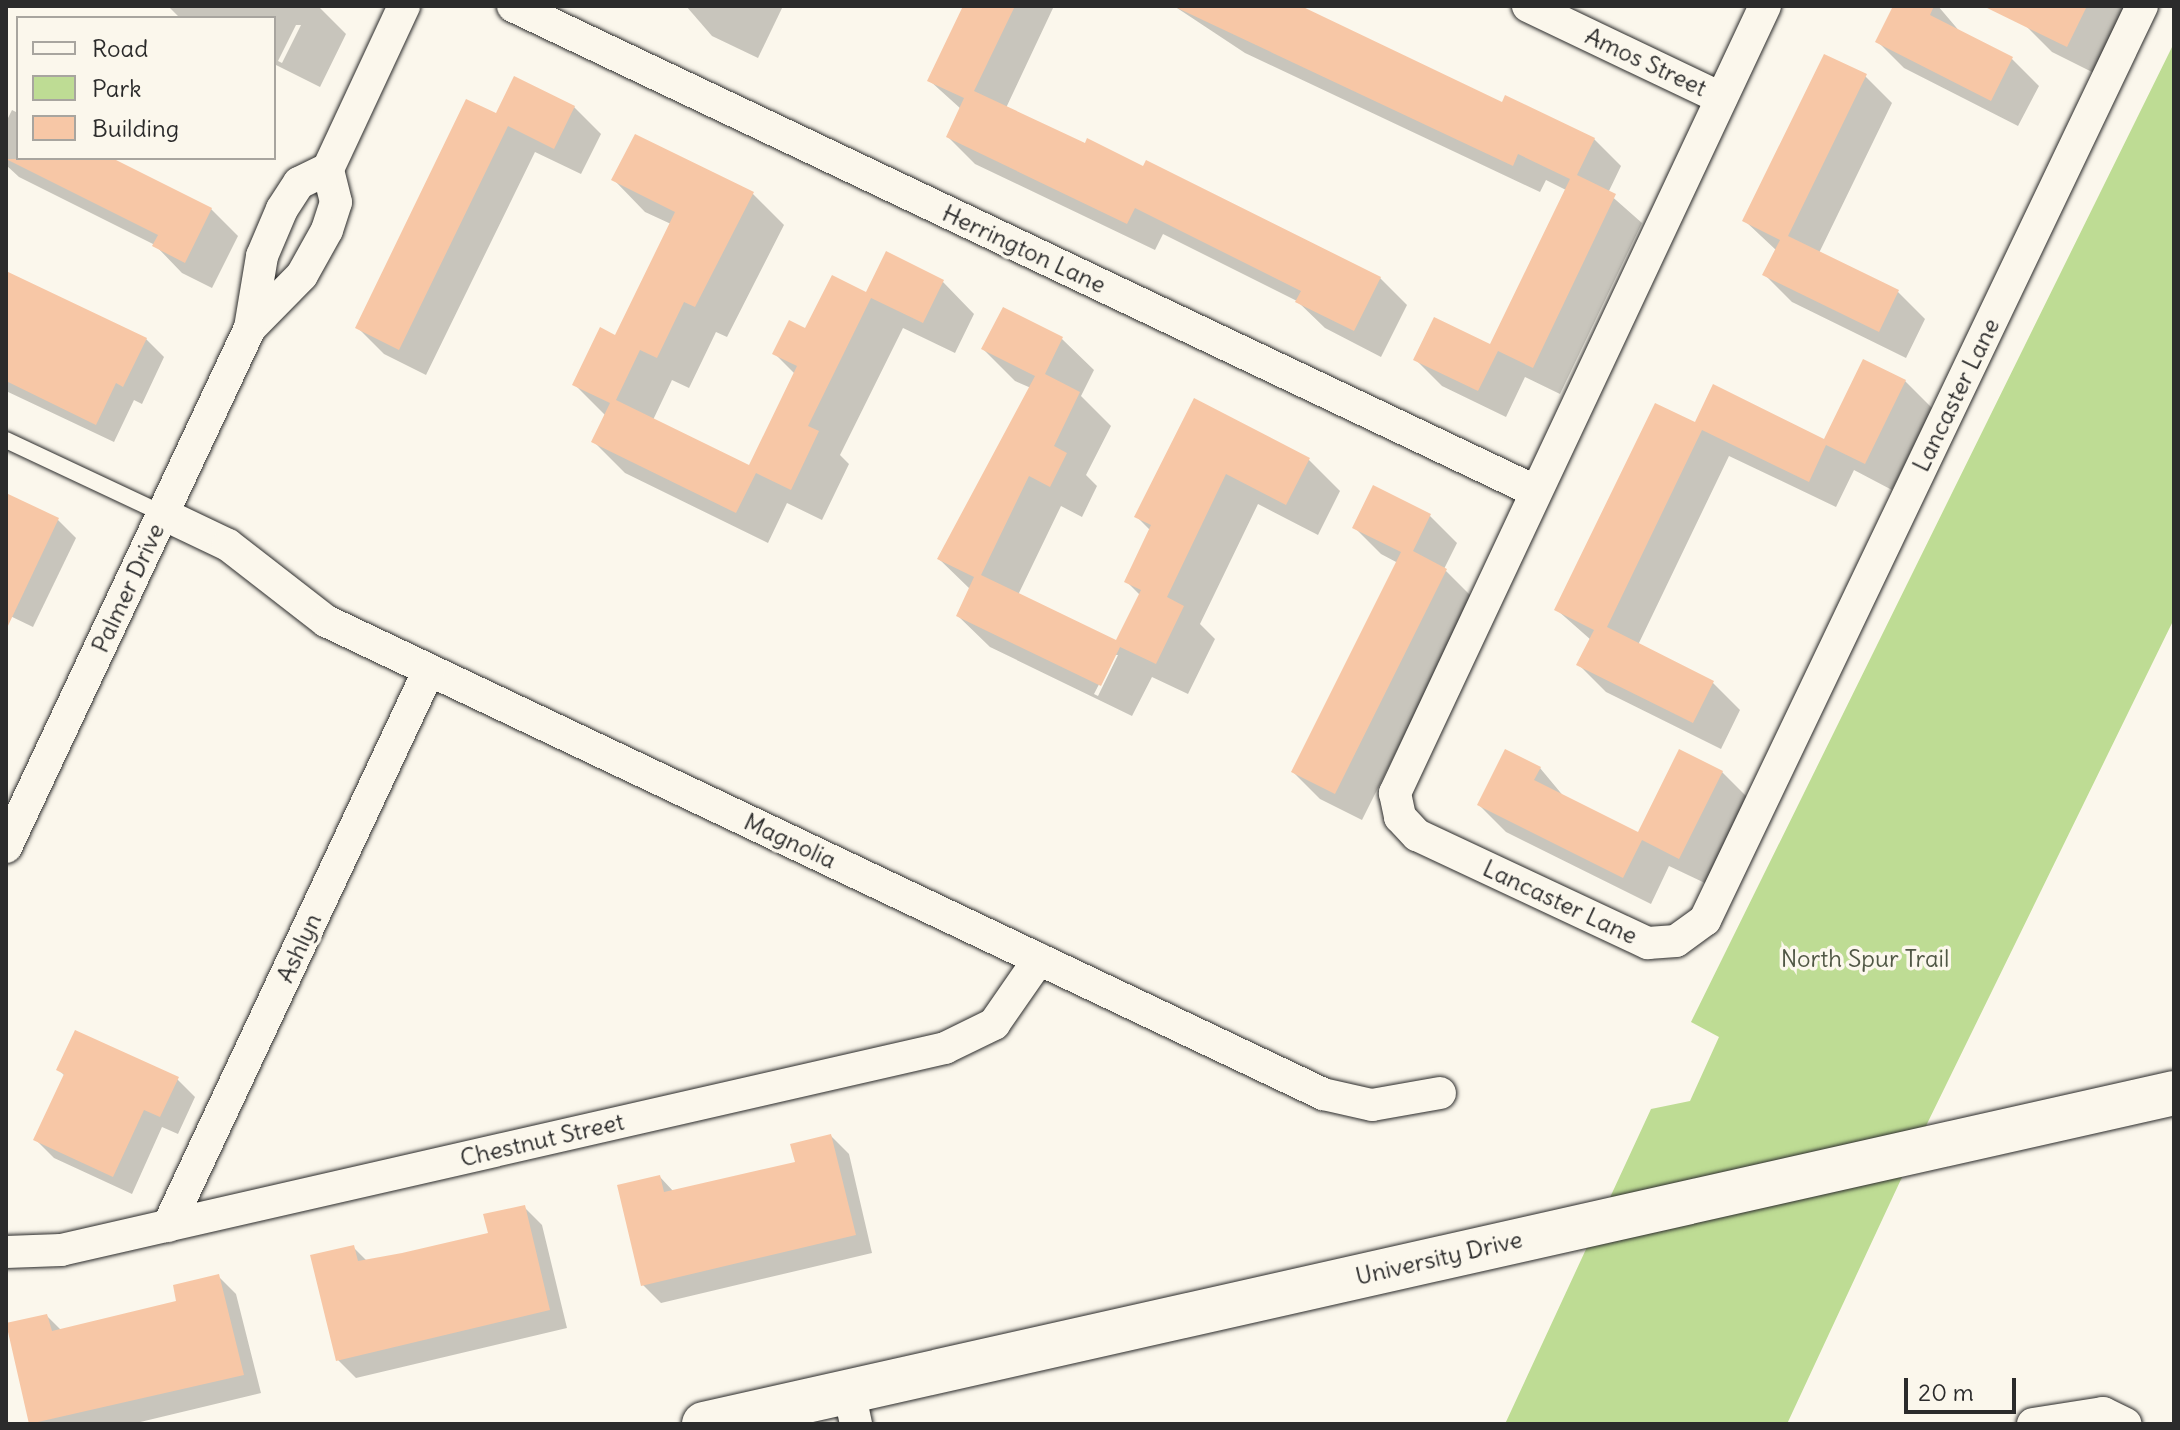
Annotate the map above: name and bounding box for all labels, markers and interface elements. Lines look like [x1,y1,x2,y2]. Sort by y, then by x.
legend [16,16,276,160]
street label: Amos Street [1581,21,1711,103]
text: Road [92,33,148,63]
text: Park [92,73,142,103]
text: Building [92,113,179,143]
street label: Herrington Lane [938,199,1110,299]
street label: Lancaster Lane [1906,314,2006,476]
street label: Palmer Drive [86,519,170,657]
street label: Magnolia [739,807,841,875]
street label: Lancaster Lane [1478,854,1642,950]
street label: Ashlyn [271,909,327,987]
park label: North Spur Trail [1781,945,1949,973]
street label: Chestnut Street [457,1107,627,1173]
street label: University Drive [1353,1225,1525,1291]
scale bar [1908,1362,2020,1412]
text: 20 m [1918,1377,1974,1407]

